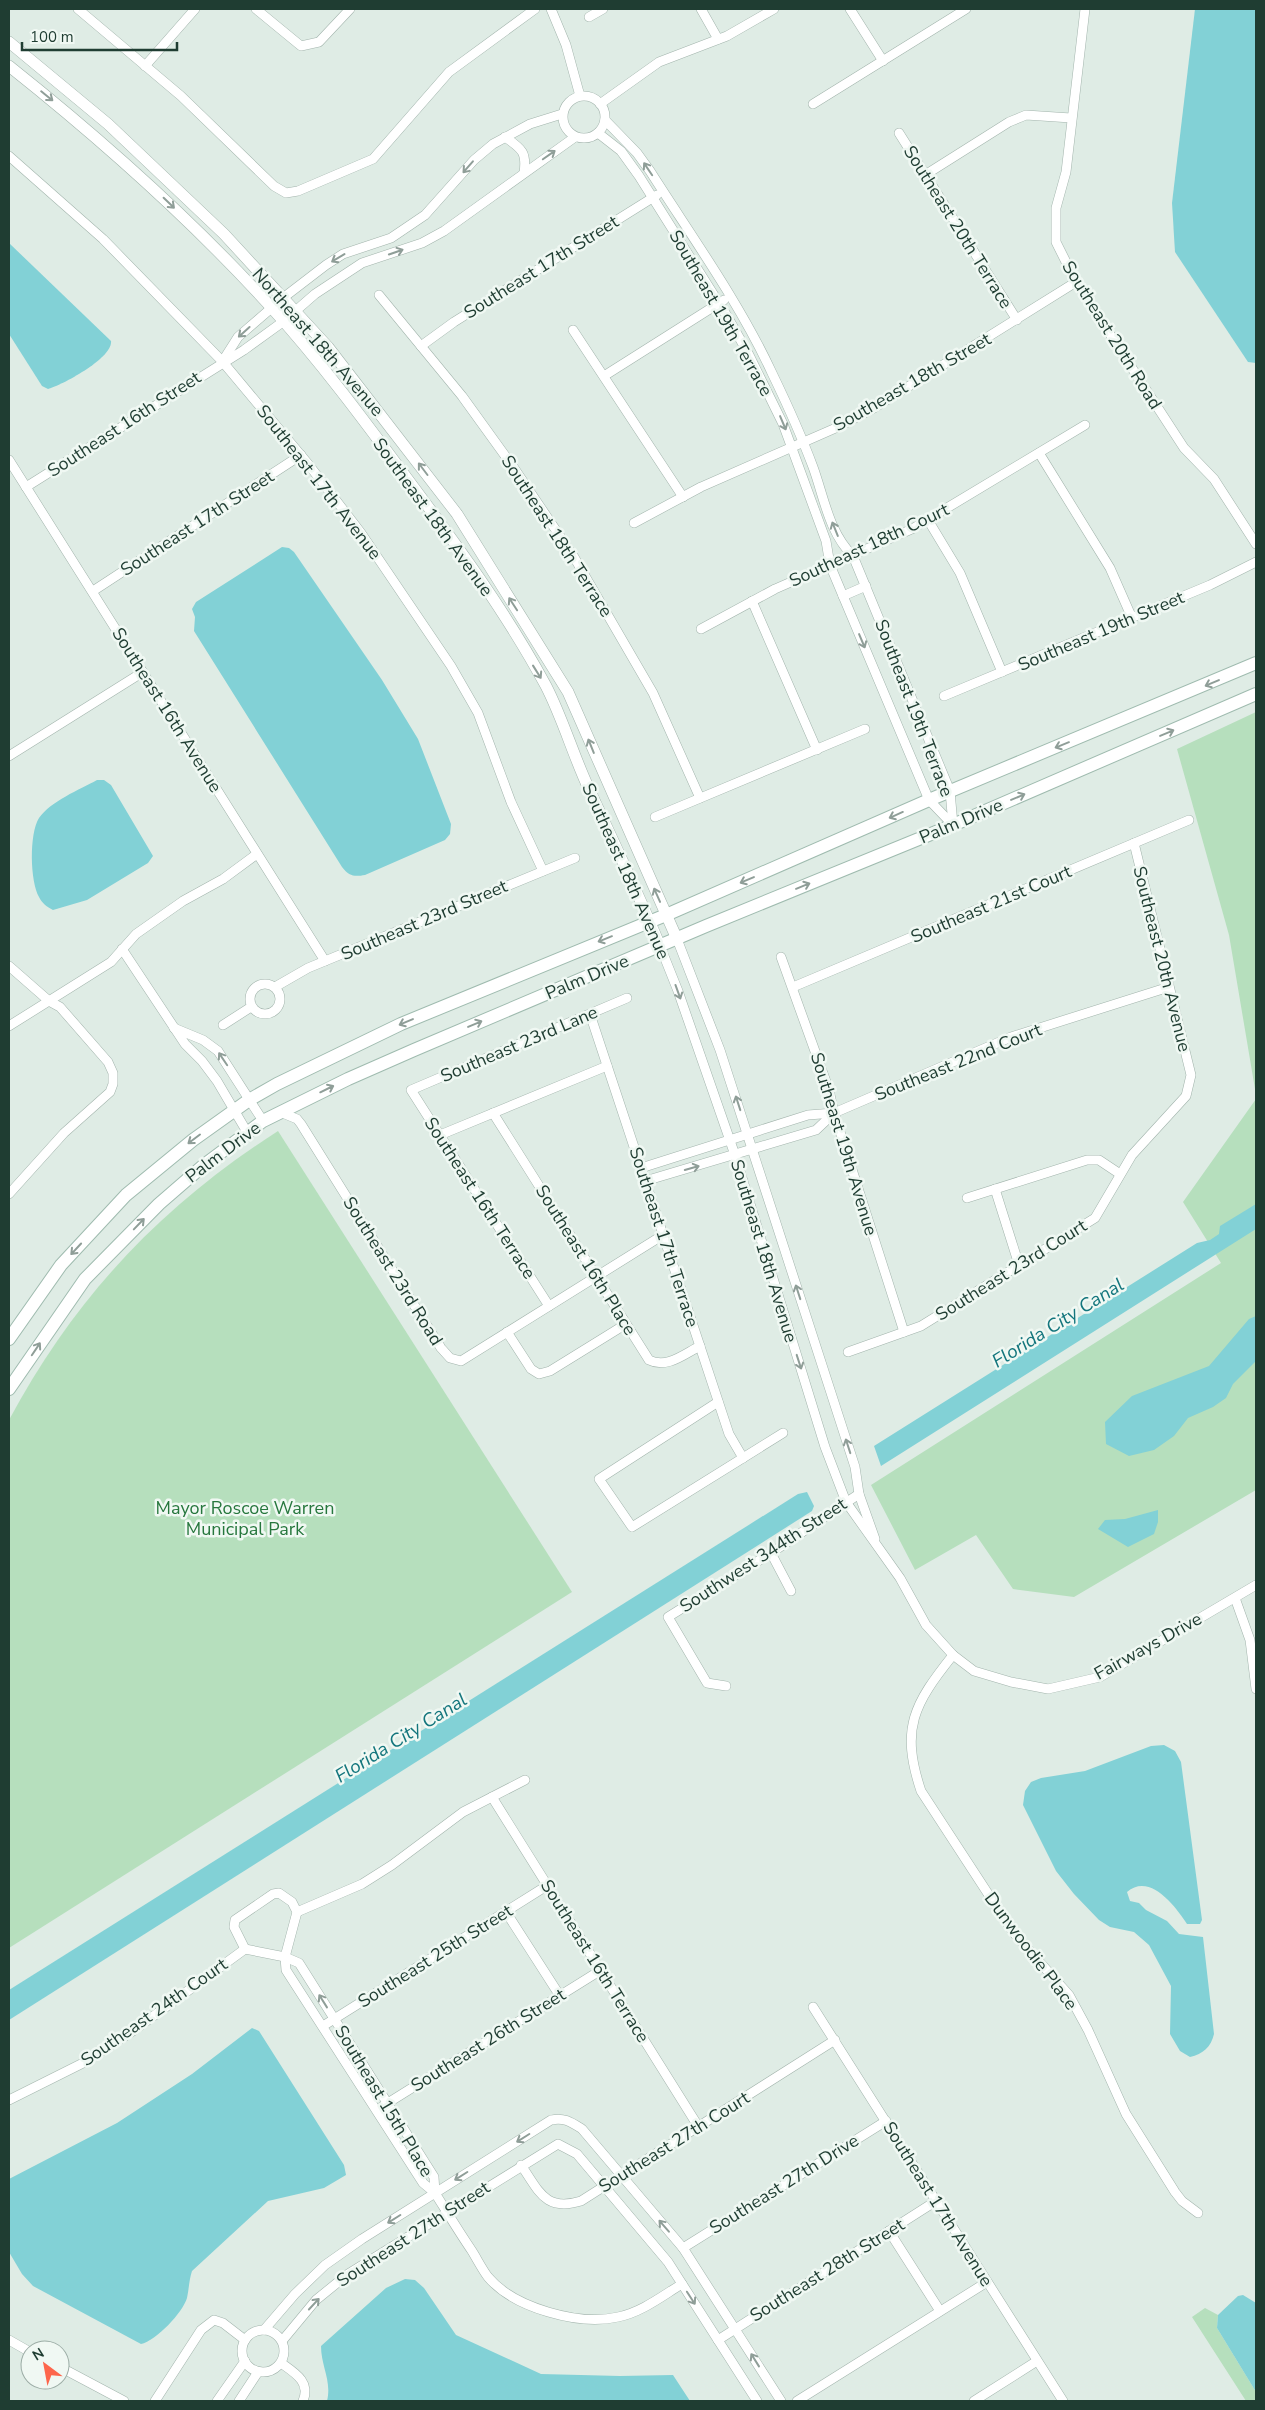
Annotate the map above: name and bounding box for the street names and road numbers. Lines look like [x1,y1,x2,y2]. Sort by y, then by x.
street label: Southeast 20th Terrace [898,141,1018,313]
street label: Southeast 17th Street [459,209,623,324]
street label: Southeast 19th Terrace [664,226,778,400]
street label: Southeast 20th Road [1057,256,1167,414]
street label: Northeast 18th Avenue [247,263,389,421]
street label: Southeast 18th Street [829,327,996,437]
street label: Southeast 16th Street [43,365,206,483]
street label: Southeast 17th Avenue [251,400,387,564]
street label: Southeast 18th Avenue [367,433,499,601]
street label: Southeast 18th Terrace [496,451,618,621]
street label: Southeast 17th Street [116,464,279,582]
street label: Southeast 18th Court [785,497,953,593]
street label: Southeast 19th Street [1014,585,1188,677]
street label: Southeast 19th Terrace [869,616,959,800]
street label: Southeast 16th Avenue [106,623,228,797]
street label: Southeast 18th Avenue [576,779,676,963]
street label: Palm Drive [916,793,1006,849]
street label: Southeast 21st Court [907,859,1076,949]
street label: Southeast 20th Avenue [1127,864,1197,1054]
street label: Southeast 23rd Street [337,874,511,966]
street label: Palm Drive [542,949,632,1005]
street label: Southeast 23rd Lane [437,1000,601,1088]
street label: Southeast 22nd Court [871,1017,1046,1106]
street label: Southeast 19th Avenue [805,1049,883,1239]
street label: Southeast 16th Terrace [419,1113,541,1283]
street label: Palm Drive [180,1116,266,1188]
street label: Southeast 17th Terrace [624,1144,704,1330]
street label: Southeast 18th Avenue [725,1156,803,1346]
street label: Southeast 16th Place [530,1180,642,1340]
street label: Southeast 23rd Road [337,1192,449,1350]
street label: Southeast 23rd Court [931,1213,1092,1326]
street label: Southwest 344th Street [675,1492,852,1618]
street label: Fairways Drive [1090,1606,1206,1686]
street label: Southeast 16th Terrace [535,1875,655,2047]
street label: Dunwoodie Place [979,1887,1083,2015]
street label: Southeast 25th Street [353,1898,517,2013]
street label: Southeast 24th Court [76,1952,233,2072]
street label: Southeast 26th Street [406,1982,570,2097]
street label: Southeast 15th Place [329,2021,439,2181]
street label: Southeast 27th Court [594,2085,755,2198]
street label: Southeast 17th Avenue [877,2117,999,2291]
street label: Southeast 27th Drive [705,2128,863,2240]
street label: Southeast 27th Street [332,2175,495,2293]
street label: Southeast 28th Street [745,2212,909,2327]

